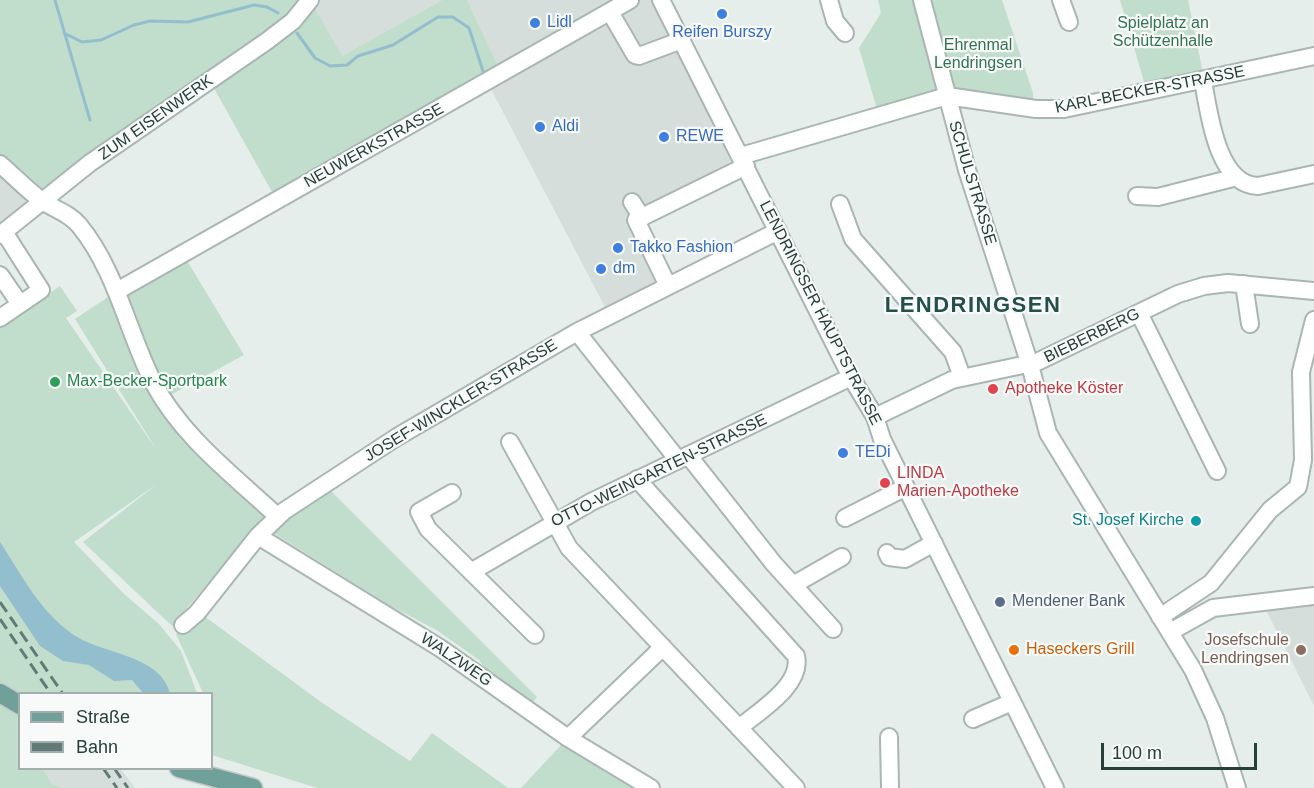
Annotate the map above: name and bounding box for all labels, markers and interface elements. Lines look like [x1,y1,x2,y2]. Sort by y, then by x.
marker: Reifen Burszy [715,7,729,21]
place label: Lidl [547,13,572,33]
park label: Spielplatz an Schützenhalle [1113,14,1213,52]
marker: Lidl [528,16,542,30]
place label: Reifen Burszy [672,23,772,43]
park label: Ehrenmal Lendringsen [934,36,1022,74]
street label: KARL-BECKER-STRASSE [1053,62,1247,118]
street label: ZUM EISENWERK [95,71,217,165]
street label: NEUWERKSTRASSE [301,100,447,192]
place label: Aldi [552,117,579,137]
street label: SCHULSTRASSE [944,119,1000,247]
marker: Aldi [533,120,547,134]
place label: REWE [676,127,724,147]
marker: REWE [657,130,671,144]
street label: LENDRINGSER HAUPTSTRASSE [755,198,885,428]
place label: Takko Fashion [630,238,733,258]
marker: Takko Fashion [611,241,625,255]
place label: dm [613,259,635,279]
marker: dm [594,262,608,276]
district label: LENDRINGSEN [885,293,1061,319]
street label: BIEBERBERG [1041,305,1143,367]
street label: JOSEF-WINCKLER-STRASSE [361,336,561,466]
place label: Max-Becker-Sportpark [67,372,227,392]
marker: Max-Becker-Sportpark [48,375,62,389]
place label: Apotheke Köster [1005,379,1123,399]
marker: Apotheke Köster [986,382,1000,396]
street label: OTTO-WEINGARTEN-STRASSE [548,410,770,532]
place label: TEDi [855,443,891,463]
marker: TEDi [836,446,850,460]
place label: LINDA Marien-Apotheke [897,464,1019,502]
marker: LINDA Marien-Apotheke [878,476,892,490]
place label: St. Josef Kirche [1072,511,1184,531]
marker: St. Josef Kirche [1189,514,1203,528]
place label: Mendener Bank [1012,592,1125,612]
marker: Mendener Bank [993,595,1007,609]
street label: WALZWEG [417,629,495,691]
place label: Josefschule Lendringsen [1201,631,1289,669]
place label: Haseckers Grill [1026,640,1134,660]
marker: Haseckers Grill [1007,643,1021,657]
marker: Josefschule Lendringsen [1294,643,1308,657]
legend [18,692,213,770]
text: Straße [76,707,130,727]
scale bar [1104,731,1260,769]
text: Bahn [76,737,118,757]
text: 100 m [1112,743,1162,763]

